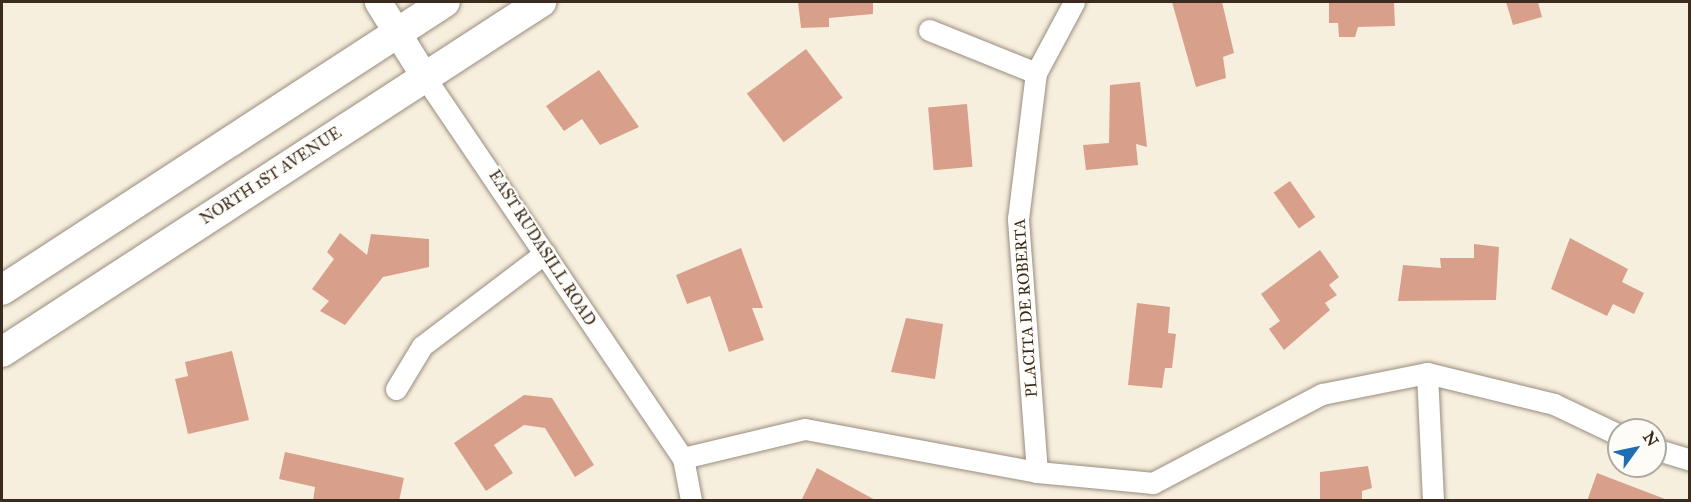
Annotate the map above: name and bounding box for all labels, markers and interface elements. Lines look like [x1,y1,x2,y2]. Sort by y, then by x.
street label: NORTH 1ST AVENUE [197,123,345,229]
street label: EAST RUDASILL ROAD [484,167,600,329]
street label: PLACITA DE ROBERTA [1010,218,1042,398]
north arrow [1607,418,1667,478]
text: N [1639,428,1662,450]

